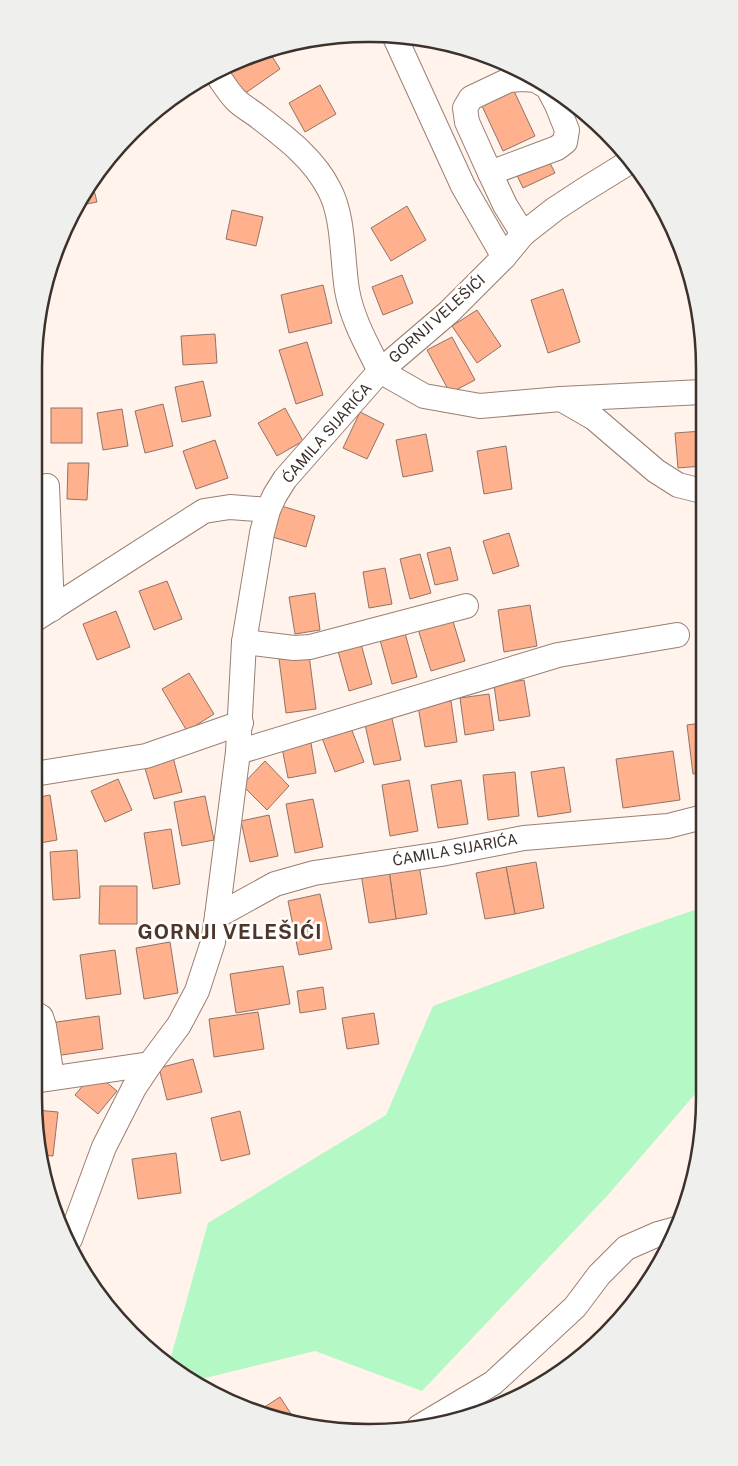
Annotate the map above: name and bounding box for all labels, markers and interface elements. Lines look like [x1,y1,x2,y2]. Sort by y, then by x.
street label: GORNJI VELEŠIĆI [385,270,488,366]
street label: ĆAMILA SIJARIĆA [278,378,375,486]
street label: ĆAMILA SIJARIĆA [391,829,519,869]
district label: GORNJI VELEŠIĆI [138,919,323,944]

